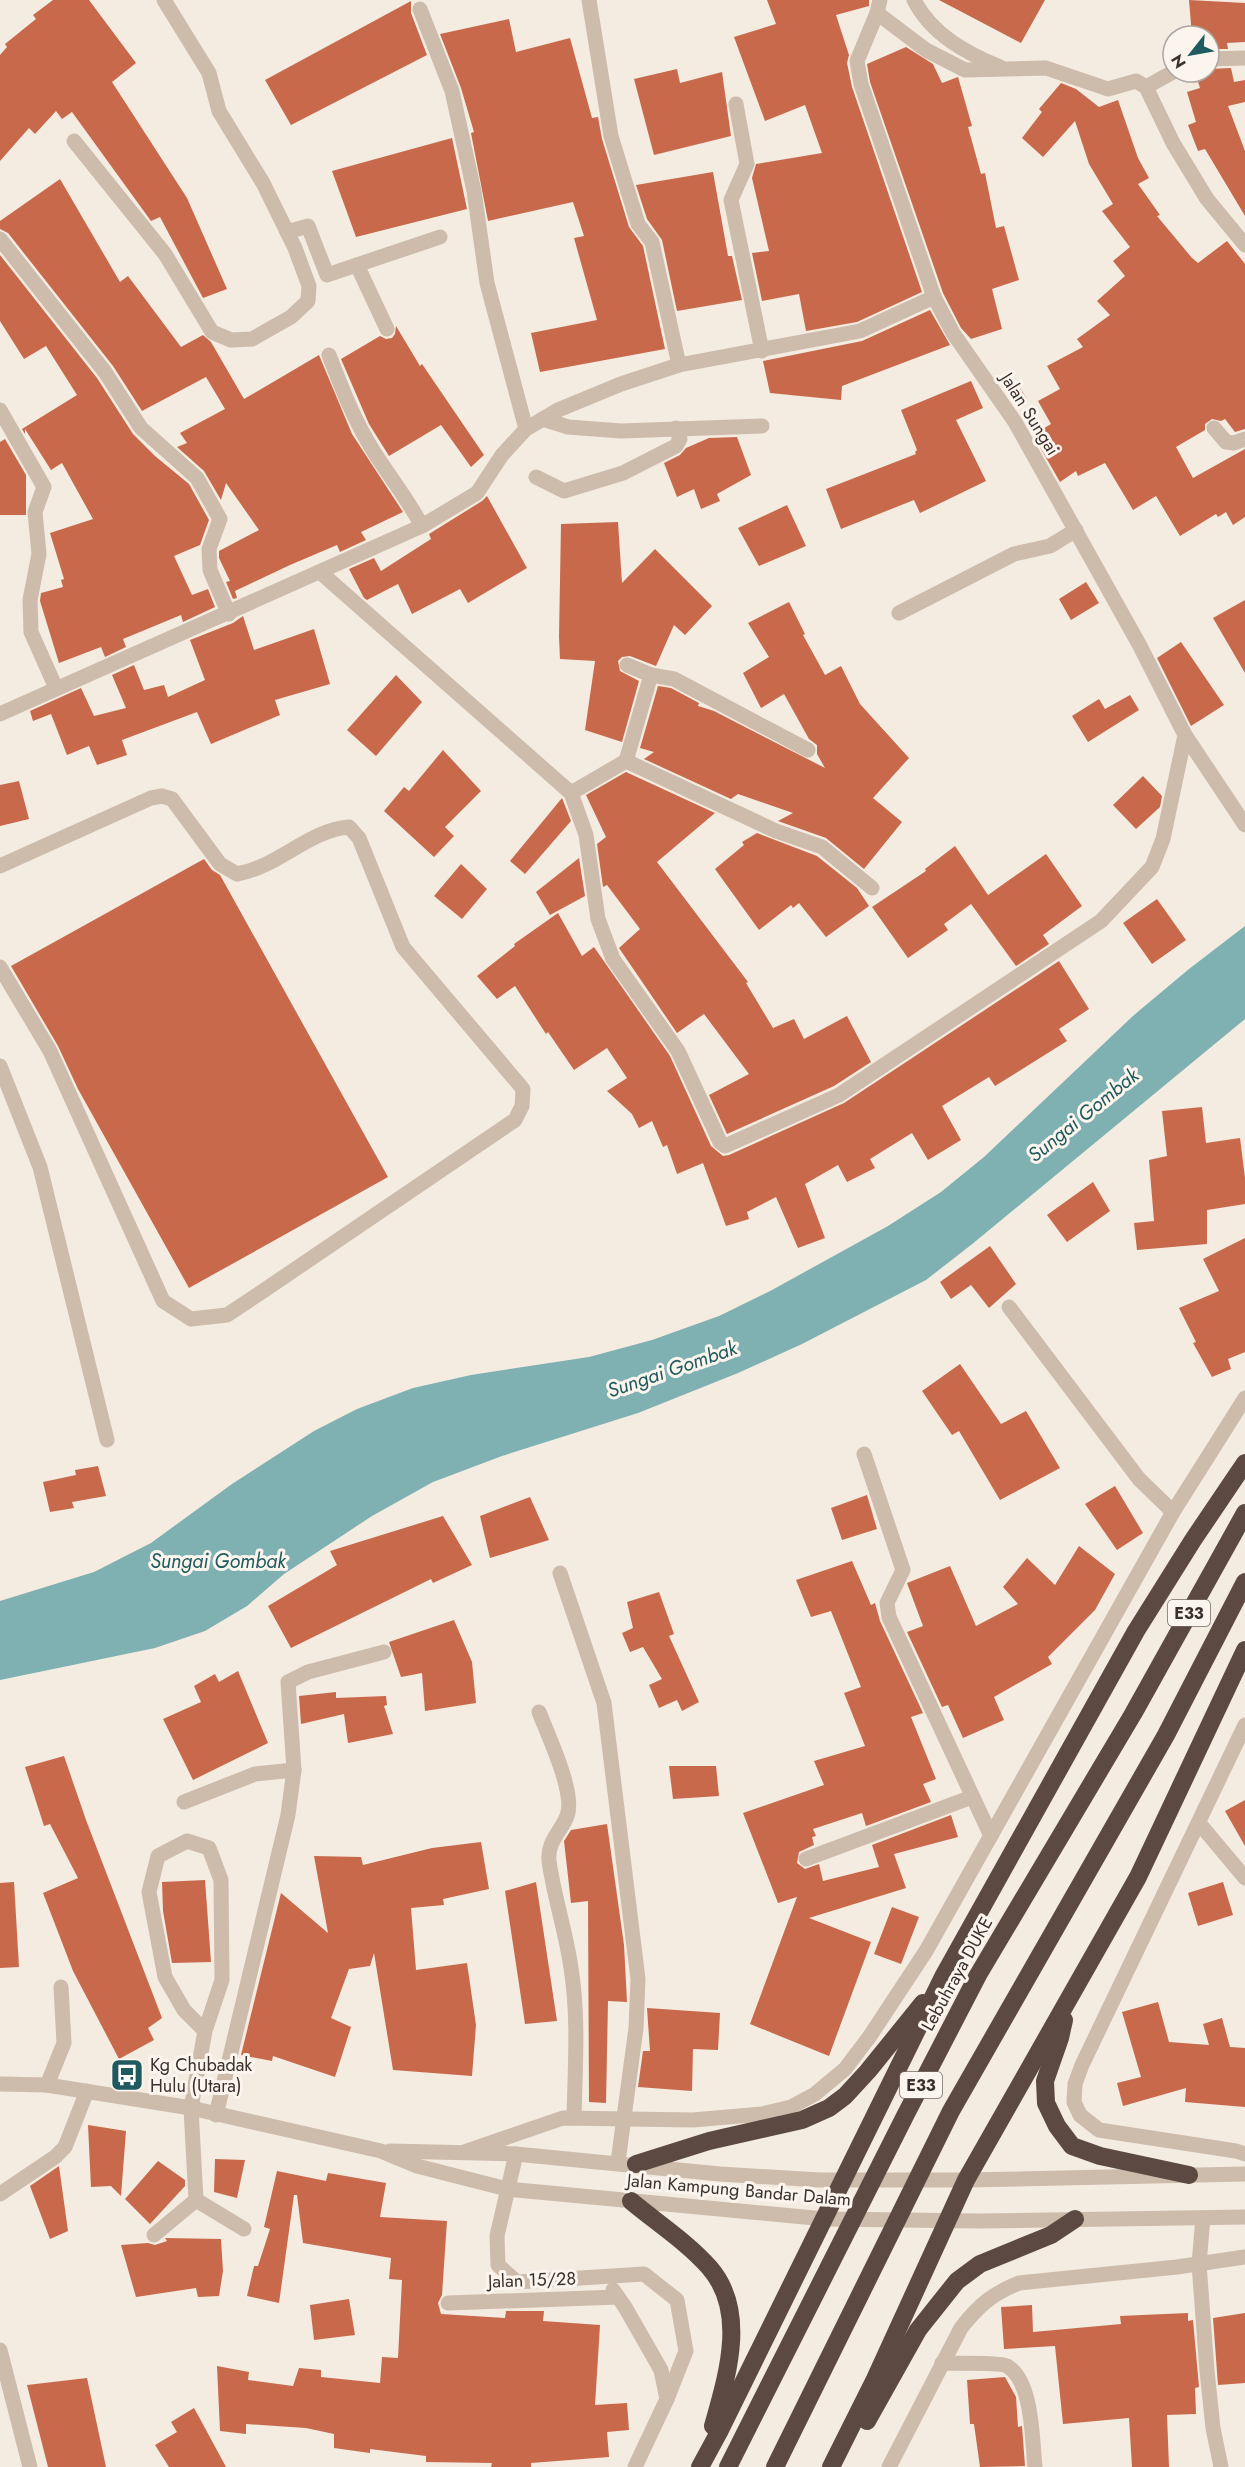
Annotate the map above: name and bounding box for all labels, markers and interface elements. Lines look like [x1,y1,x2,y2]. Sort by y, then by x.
north arrow [1161,24,1221,84]
text: N [1165,50,1192,73]
street label: Jalan Sungai [993,366,1066,460]
water label: Sungai Gombak [1021,1061,1146,1169]
water label: Sungai Gombak [603,1333,742,1405]
water label: Sungai Gombak [150,1547,287,1576]
road number: E33 [1168,1600,1210,1626]
street label: Lebuhraya DUKE [915,1912,999,2036]
place label: Kg Chubadak Hulu (Utara) [150,2052,252,2099]
bus stop icon: Kg Chubadak Hulu (Utara) [109,2057,145,2093]
road number: E33 [900,2072,942,2098]
street label: Jalan Kampung Bandar Dalam [624,2167,852,2213]
street label: Jalan 15/28 [485,2265,577,2295]

